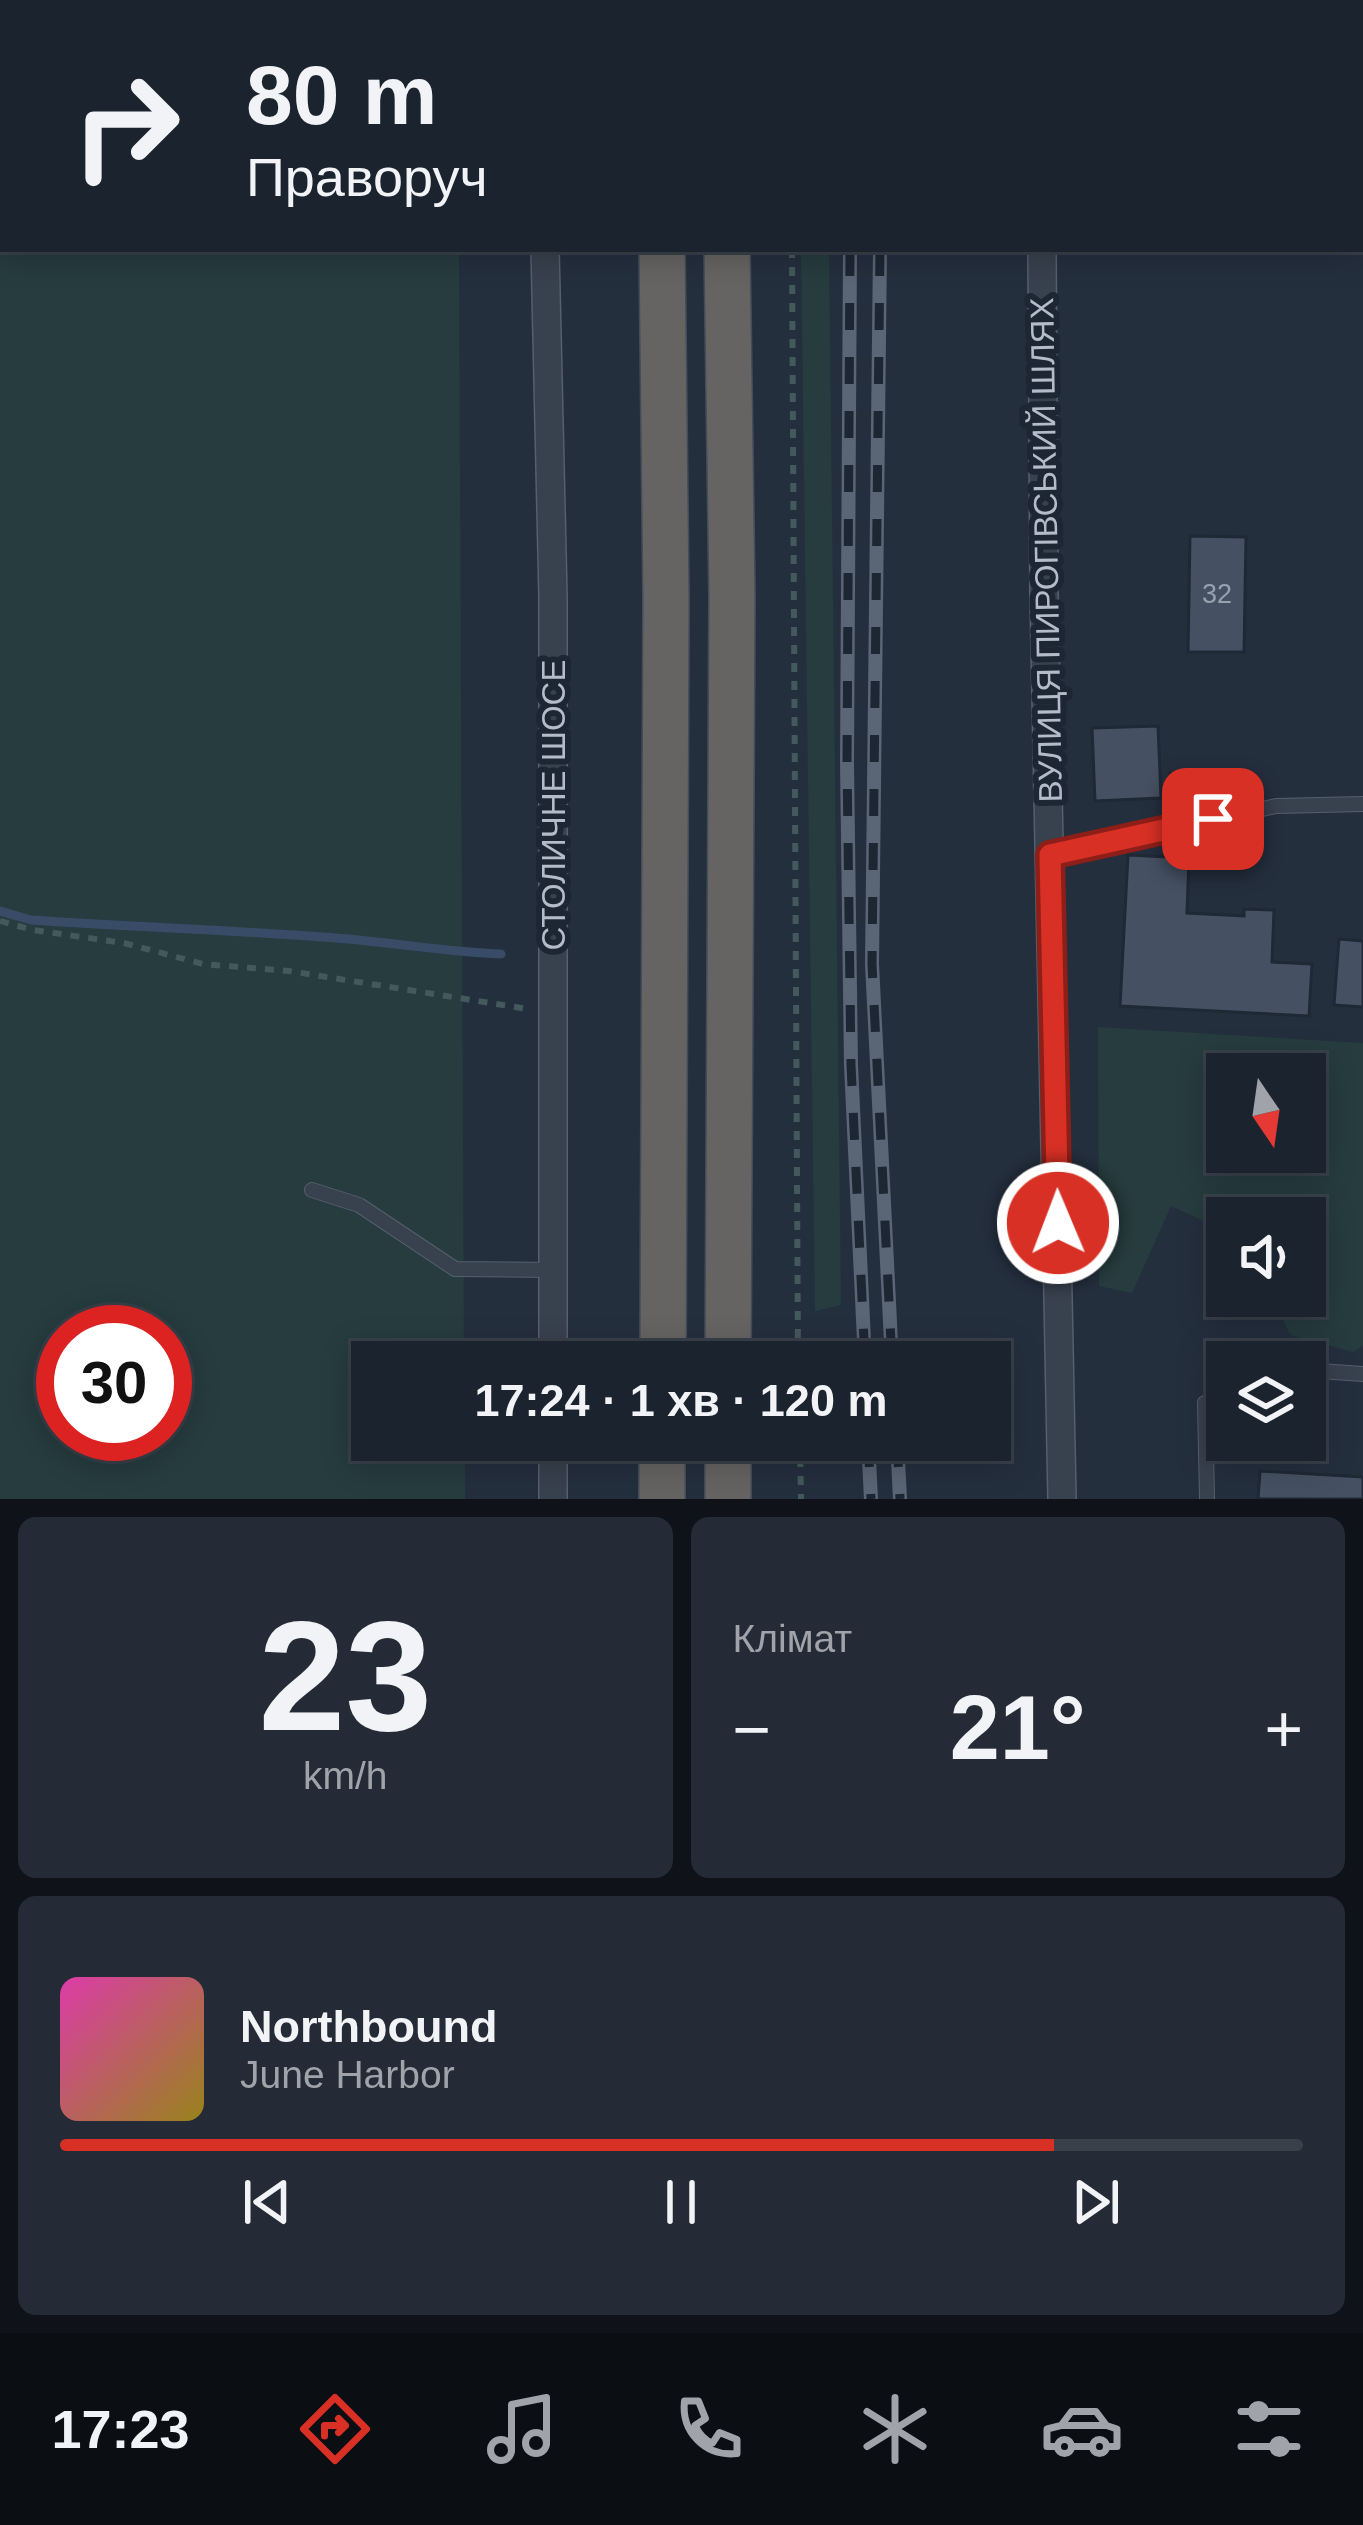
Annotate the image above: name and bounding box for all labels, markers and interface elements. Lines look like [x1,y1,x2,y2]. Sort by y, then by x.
icon: right [48,48,204,204]
text: 80 m [246,48,437,142]
text: Праворуч [246,147,488,207]
street label: ВУЛИЦЯ ПИРОГІВСЬКИЙ ШЛЯХ [1023,297,1069,803]
house number: 32 [1202,579,1232,609]
street label: СТОЛИЧНЕ ШОСЕ [535,660,572,950]
pin [1162,768,1264,870]
icon: arrive [1180,786,1246,852]
north arrow [1206,1053,1326,1173]
map controls [1206,1053,1326,1461]
position arrow [995,1160,1121,1286]
button: sound [1206,1197,1326,1317]
speed limit sign: 30 [36,1305,192,1461]
button: layers [1206,1341,1326,1461]
text: 17:24 · 1 хв · 120 m [475,1375,887,1426]
text: 23 [258,1589,432,1763]
text: Клімат [733,1617,852,1660]
text: 21° [950,1678,1086,1778]
text: − [733,1692,771,1766]
text: + [1264,1692,1303,1766]
text: km/h [303,1754,388,1797]
text: Northbound [240,2001,497,2052]
text: June Harbor [240,2053,455,2096]
icon: previous [234,2169,300,2235]
icon: pause [648,2169,714,2235]
icon: next [1063,2169,1129,2235]
icon: directions [293,2387,377,2471]
icon: music [480,2387,564,2471]
icon: phone [667,2387,751,2471]
icon: climate [853,2387,937,2471]
icon: car [1040,2387,1124,2471]
icon: filters [1227,2387,1311,2471]
text: 17:23 [51,2399,190,2459]

